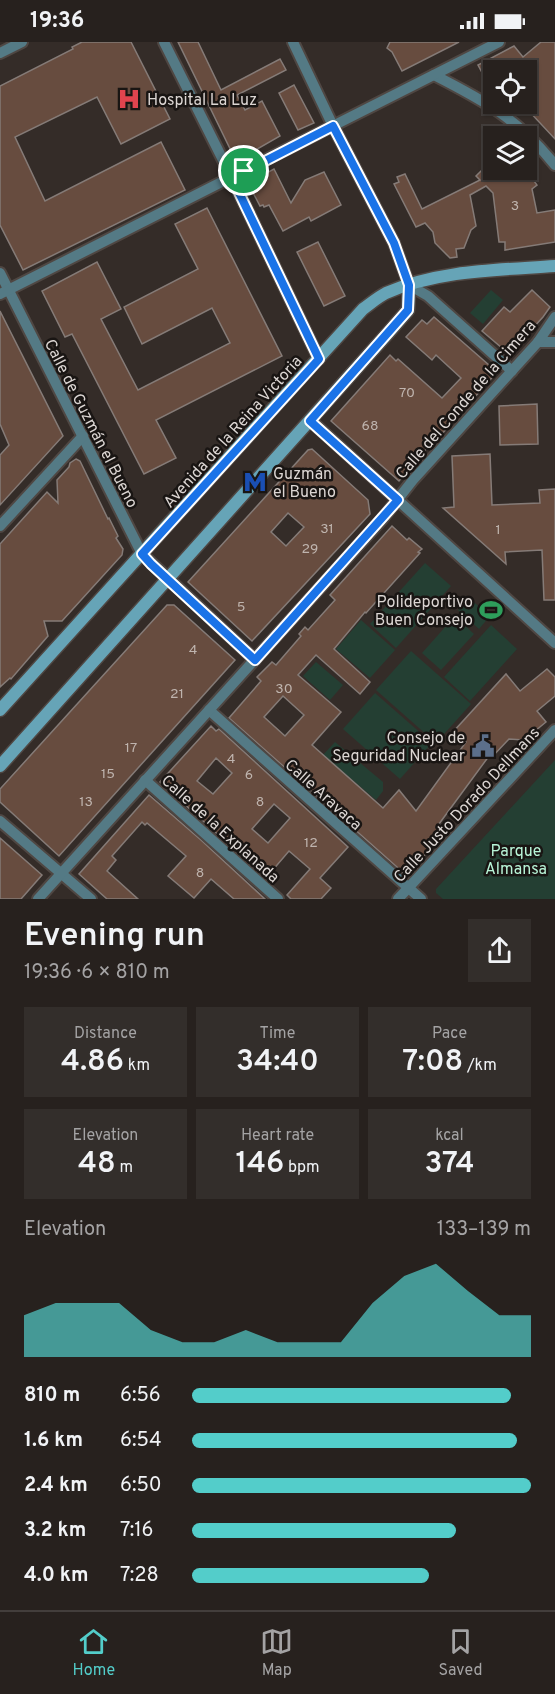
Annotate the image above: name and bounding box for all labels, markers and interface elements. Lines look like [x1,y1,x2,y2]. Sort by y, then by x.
text: 19:36 [30,8,84,35]
map controls [483,60,537,180]
button: locate [483,60,537,114]
hospital icon: Hospital La Luz [116,86,142,112]
place label: Hospital La Luz [147,91,257,111]
button: layers [483,126,537,180]
pin [218,145,269,196]
icon: arrive [227,154,260,187]
house number: 3 [511,198,519,215]
street label: Calle del Conde de la Cimera [392,317,541,484]
street label: Calle de Guzmán el Bueno [39,336,142,512]
street label: Avenida de la Reina Victoria [160,352,307,513]
house number: 70 [399,385,415,402]
house number: 68 [362,418,378,435]
place label: Guzmán el Bueno [273,465,336,503]
metro station icon: Guzmán el Bueno [242,469,268,495]
house number: 31 [320,521,334,538]
house number: 1 [495,522,501,539]
house number: 29 [302,541,318,558]
place label: Polideportivo Buen Consejo [375,593,473,631]
sports icon: Polideportivo Buen Consejo [478,597,504,623]
house number: 5 [237,599,245,616]
house number: 4 [189,642,197,659]
house number: 30 [275,681,293,698]
house number: 21 [170,686,184,703]
street label: Calle Justo Dorado Dellmans [390,723,545,887]
place label: Consejo de Seguridad Nuclear [332,729,465,767]
public building icon: Consejo de Seguridad Nuclear [470,733,496,759]
house number: 17 [125,740,137,757]
house number: 4 [227,751,235,768]
street label: Calle Aravaca [280,756,365,835]
house number: 15 [101,766,115,783]
house number: 6 [245,767,253,784]
street label: Calle de la Explanada [156,771,283,888]
house number: 13 [79,794,93,811]
house number: 8 [256,794,264,811]
house number: 12 [304,835,318,852]
park label: Parque Almansa [485,842,547,880]
house number: 8 [196,865,204,882]
text: Evening run [24,916,205,958]
button: share [468,919,531,982]
text: 19:36 · 6 × 810 m [24,960,170,986]
text: Distance [74,1024,137,1044]
text: Time [260,1024,295,1044]
text: Pace [432,1024,467,1044]
text: 4.86 [61,1044,124,1081]
text: 34:40 [236,1044,319,1081]
text: 7:08 [402,1044,463,1081]
text: km [124,1056,150,1076]
text: /km [463,1056,497,1076]
text: Elevation [73,1126,138,1146]
text: Heart rate [241,1126,314,1146]
text: kcal [435,1126,464,1146]
text: 48 [78,1146,116,1183]
text: 146 [235,1146,284,1183]
text: 374 [425,1146,474,1183]
text: m [116,1158,133,1178]
text: bpm [284,1158,320,1178]
text: Elevation [24,1217,106,1243]
text: 133–139 m [437,1217,531,1243]
text: 810 m [24,1383,80,1409]
text: 6:56 [120,1383,161,1409]
text: 1.6 km [24,1428,83,1454]
text: 6:54 [120,1428,162,1454]
text: 2.4 km [24,1473,88,1499]
text: 6:50 [120,1473,162,1499]
text: 3.2 km [24,1518,86,1544]
text: 7:16 [120,1518,154,1544]
text: 4.0 km [24,1563,89,1589]
text: 7:28 [120,1563,159,1589]
tab: Home [73,1625,115,1681]
tab: Map [260,1625,293,1681]
tab: Saved [438,1625,482,1681]

